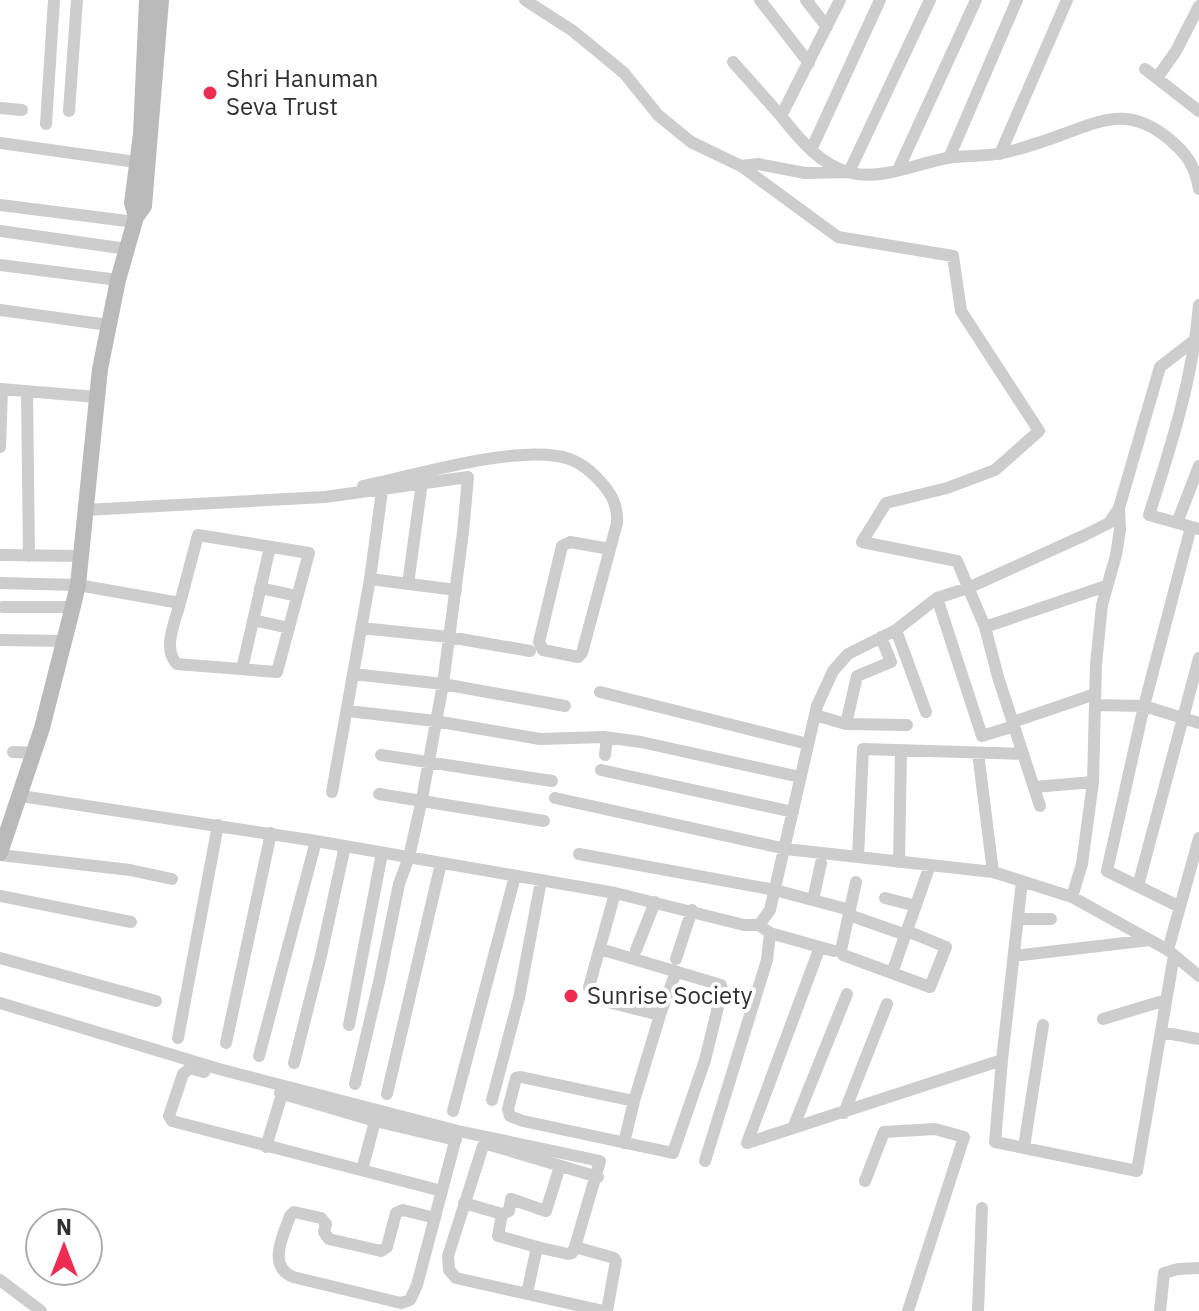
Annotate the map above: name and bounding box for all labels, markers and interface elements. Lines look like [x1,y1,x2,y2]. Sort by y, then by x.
place label: Shri Hanuman Seva Trust [226,62,379,122]
marker: Shri Hanuman Seva Trust [201,84,219,102]
place label: Sunrise Society [587,979,753,1011]
marker: Sunrise Society [562,987,580,1005]
north arrow [24,1207,104,1287]
text: N [56,1212,72,1241]

